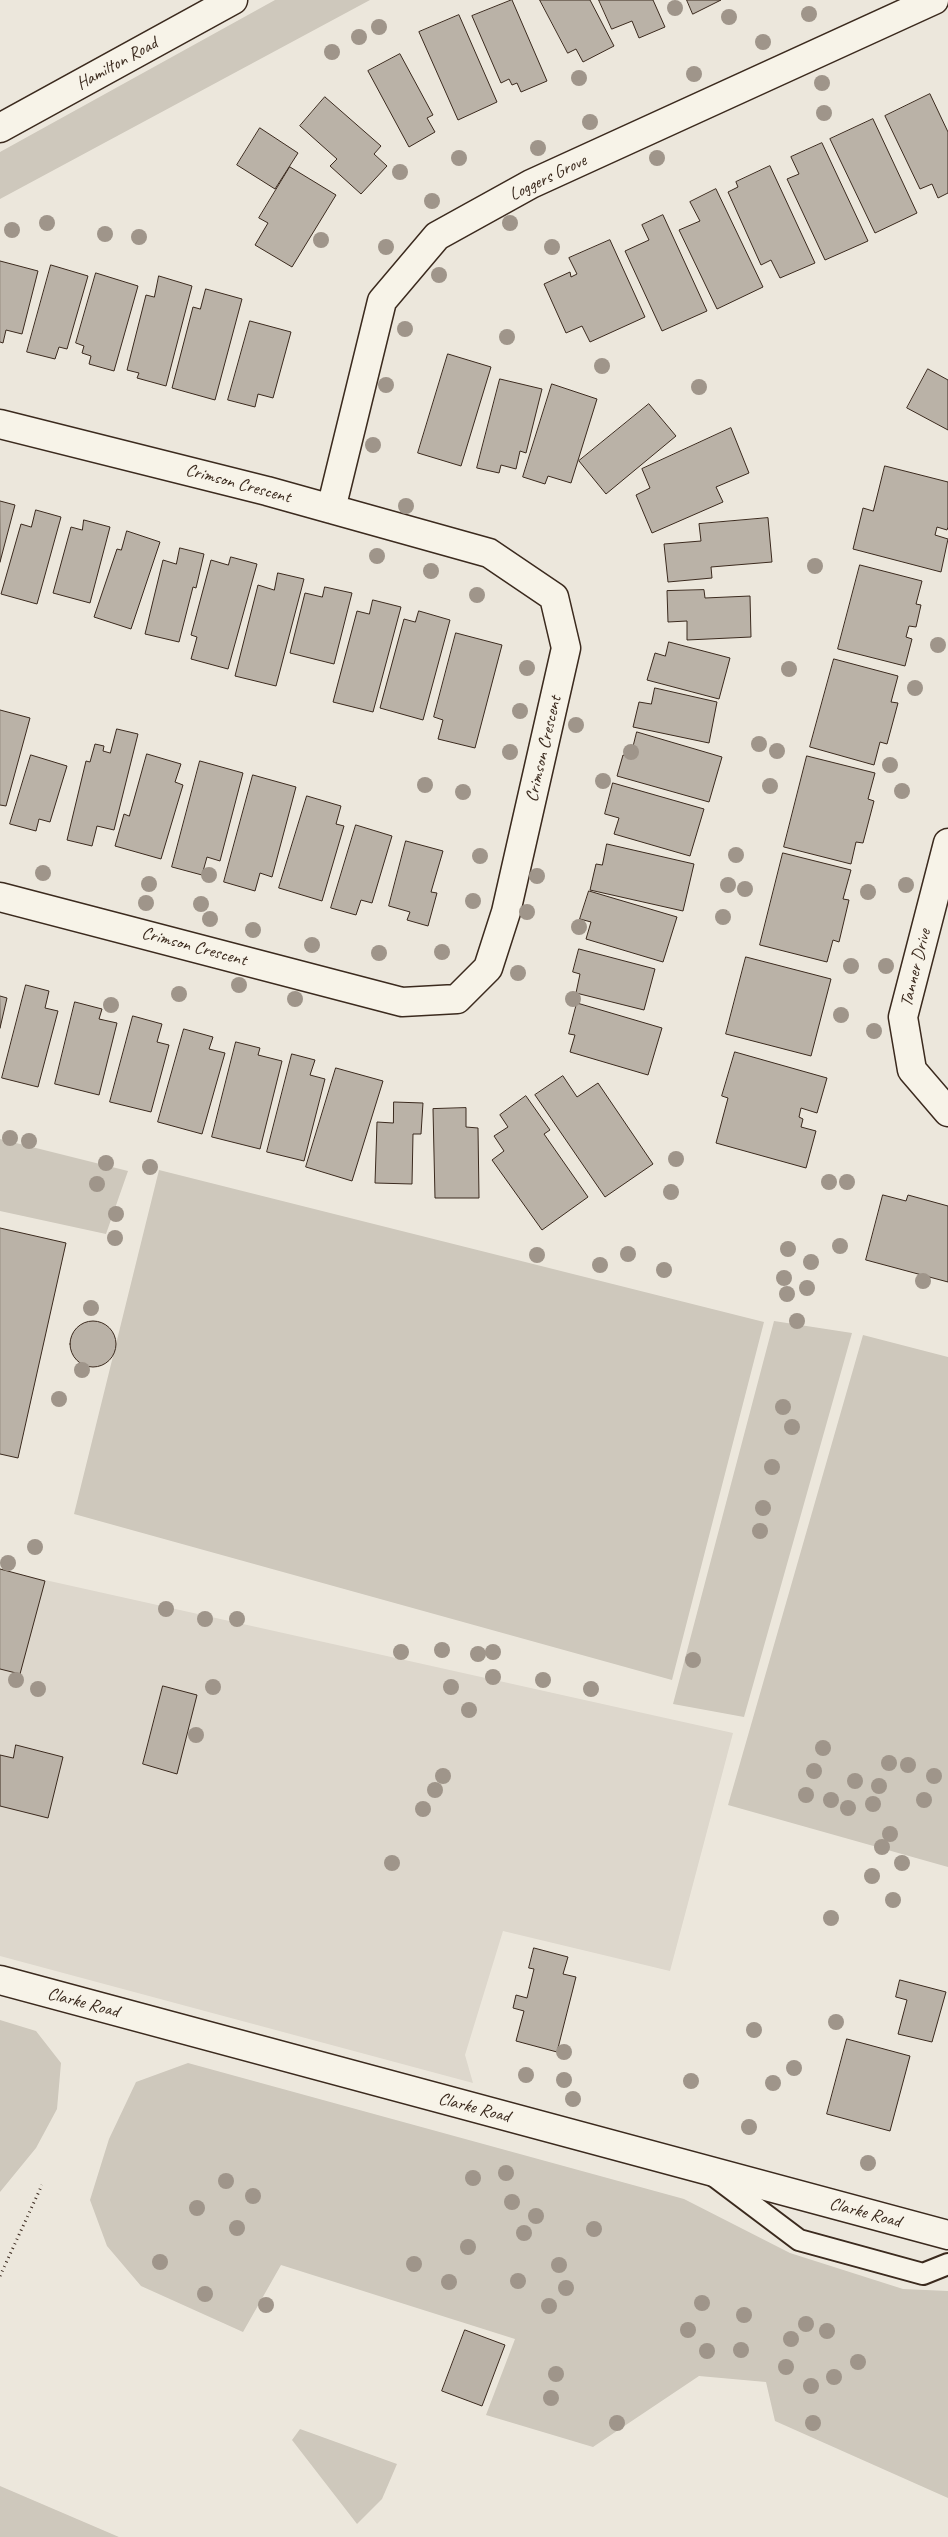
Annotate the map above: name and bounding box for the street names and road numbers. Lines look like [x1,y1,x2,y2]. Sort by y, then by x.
street label: Hamilton Road [73,33,161,95]
street label: Loggers Grove [506,150,590,206]
street label: Crimson Crescent [183,460,293,508]
street label: Crimson Crescent [521,694,567,804]
street label: Crimson Crescent [139,923,249,971]
street label: Tanner Drive [896,927,936,1009]
street label: Clarke Road [45,1983,121,2023]
street label: Clarke Road [436,2088,512,2128]
street label: Clarke Road [827,2193,903,2233]

